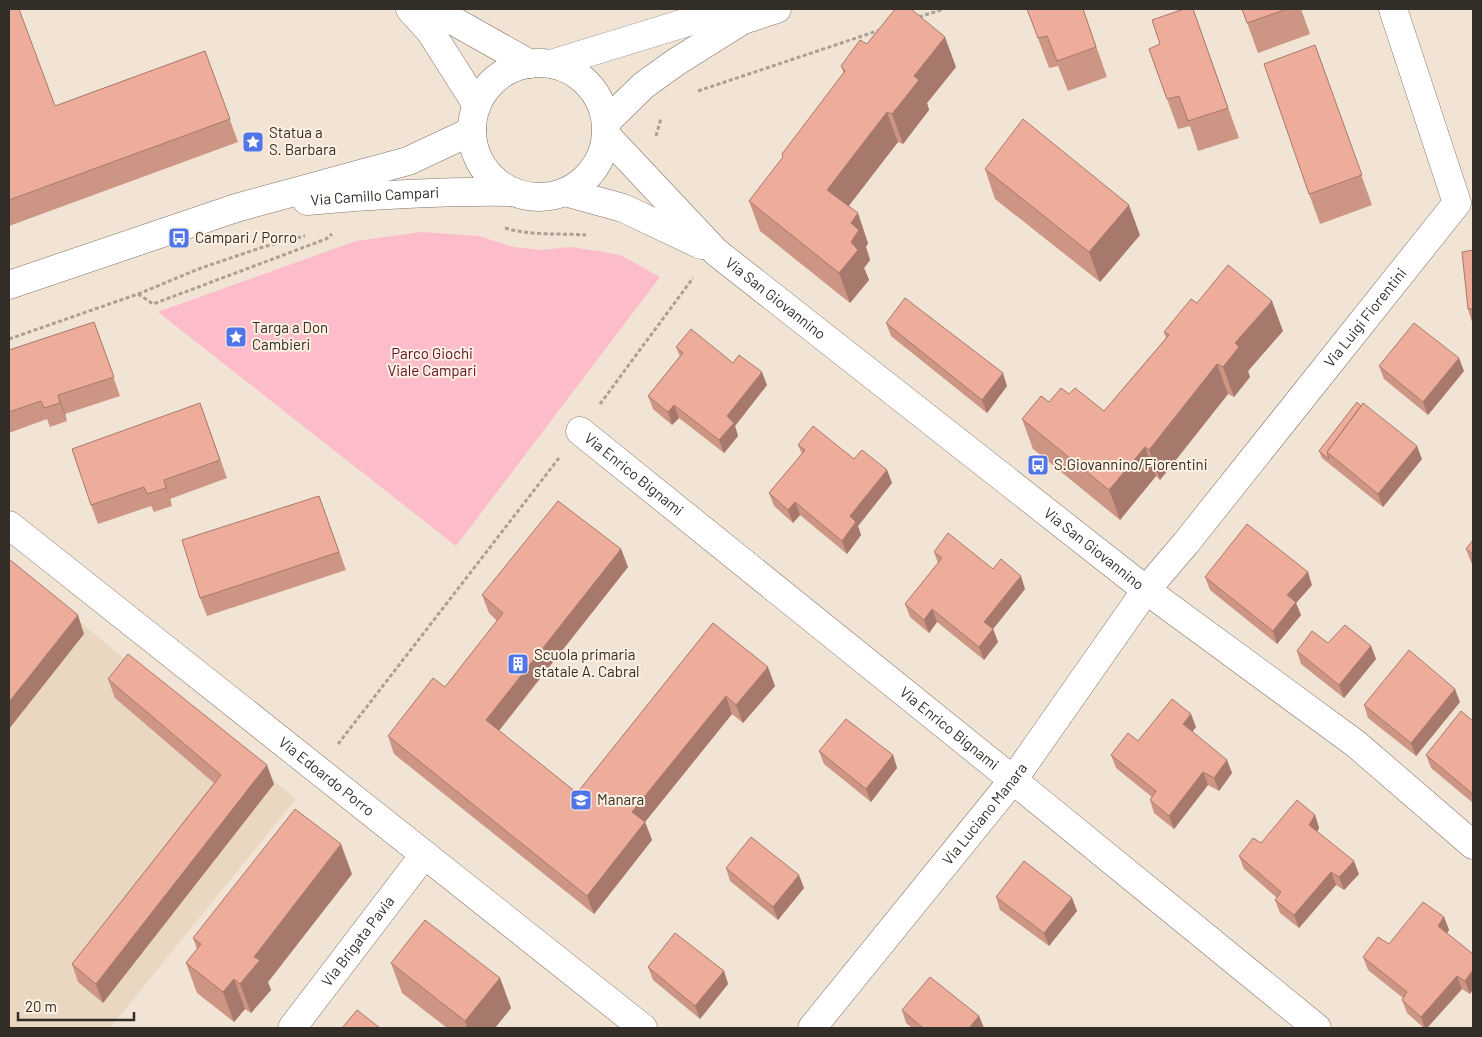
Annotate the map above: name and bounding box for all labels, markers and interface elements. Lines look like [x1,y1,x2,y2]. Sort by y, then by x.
place label: Statua a S. Barbara [269,123,336,158]
place icon: Statua a S. Barbara [241,130,265,154]
street label: Via Camillo Campari [310,183,439,209]
bus stop icon: Campari / Porro [167,226,191,250]
place label: Campari / Porro [195,228,297,246]
street label: Via San Giovannino [722,253,830,343]
street label: Via Luigi Fiorentini [1320,264,1410,370]
place label: Targa a Don Cambieri [252,318,328,353]
place icon: Targa a Don Cambieri [224,325,248,349]
park label: Parco Giochi Viale Campari [387,344,477,379]
street label: Via Enrico Bignami [581,428,688,519]
bus stop icon: S.Giovannino/Fiorentini [1026,453,1050,477]
place label: S.Giovannino/Fiorentini [1054,455,1208,473]
street label: Via San Giovannino [1041,503,1148,593]
place label: Scuola primaria statale A. Cabral [534,645,640,680]
building icon: Scuola primaria statale A. Cabral [506,652,530,676]
street label: Via Enrico Bignami [897,682,1003,773]
street label: Via Edoardo Porro [275,732,378,819]
street label: Via Luciano Manara [938,759,1030,868]
school or university icon: Manara [569,788,593,812]
place label: Manara [597,790,644,808]
street label: Via Brigata Pavia [317,892,398,989]
scale bar [18,990,134,1022]
text: 20 m [25,997,57,1015]

